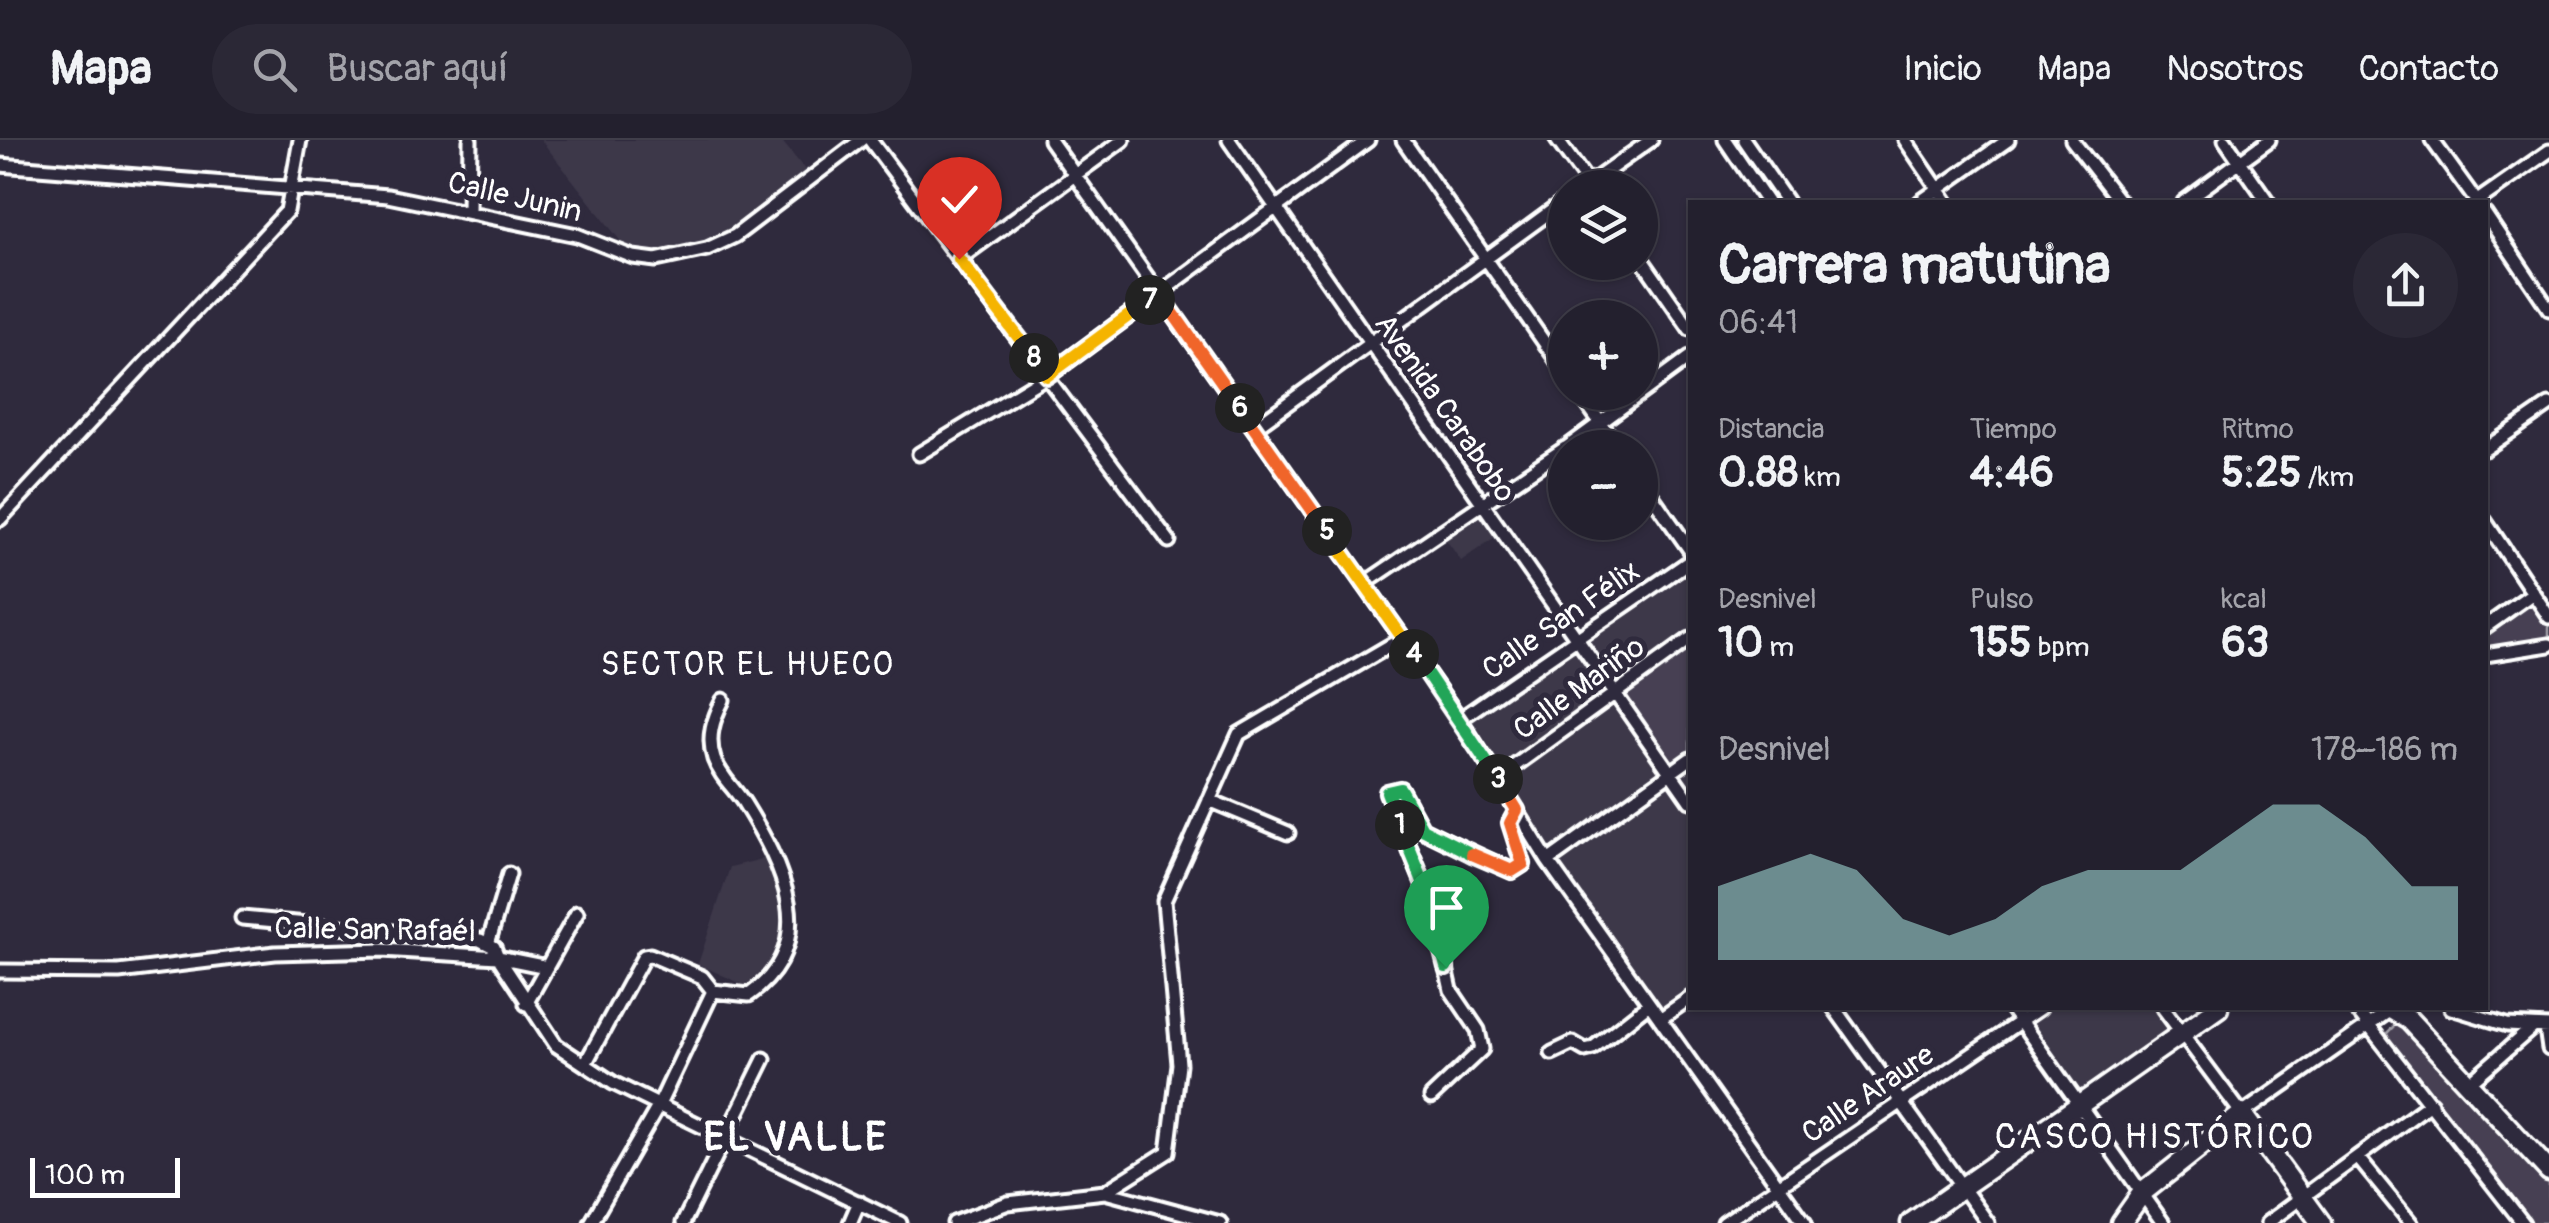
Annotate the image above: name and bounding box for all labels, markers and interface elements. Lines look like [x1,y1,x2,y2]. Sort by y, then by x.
search box [212,24,912,114]
text: Mapa [50,39,152,99]
icon: search [247,42,302,97]
text: Buscar aquí [327,45,508,93]
text: Inicio [1903,47,1982,91]
text: Mapa [2037,47,2111,91]
text: Nosotros [2166,47,2303,91]
text: Contacto [2358,47,2499,91]
pin [917,157,1002,260]
street label: Calle Junin [444,164,586,230]
map controls [1548,170,1658,540]
button: layers [1548,170,1658,280]
icon: check [932,172,987,227]
text: Carrera matutina [1718,231,2111,300]
button: share [2353,233,2458,338]
pin: 7 [1125,275,1175,325]
text: 7 [1143,282,1157,317]
button: + [1548,300,1658,410]
text: 06:41 [1718,303,1798,343]
street label: Avenida Carabobo [1366,307,1524,509]
pin: 8 [1009,333,1059,383]
text: 8 [1027,340,1041,375]
pin: 6 [1215,383,1265,433]
text: 6 [1232,390,1248,425]
text: Distancia [1718,412,1825,447]
text: Tiempo [1970,412,2057,447]
text: Ritmo [2221,412,2294,447]
button: − [1548,430,1658,540]
text: 0.88 [1718,447,1798,499]
text: 4:46 [1970,447,2054,499]
text: 5:25 [2221,447,2302,499]
text: km [1798,460,1841,495]
text: /km [2302,460,2354,495]
pin: 5 [1302,506,1352,556]
text: 5 [1319,513,1335,548]
street label: Calle San Félix [1475,552,1647,688]
text: Desnivel [1718,582,1817,617]
text: Pulso [1970,582,2033,617]
text: kcal [2221,582,2267,617]
text: 10 [1718,617,1763,669]
text: 155 [1970,617,2032,669]
text: 63 [2221,617,2269,669]
street label: Calle Mariño [1506,628,1652,748]
pin: 4 [1389,629,1439,679]
text: m [1763,630,1794,665]
text: bpm [2032,630,2090,665]
text: 4 [1406,636,1422,671]
district label: SECTOR EL HUECO [601,645,895,685]
text: Desnivel [1718,730,1831,770]
text: 178–186 m [2311,730,2458,770]
pin: 3 [1473,754,1523,804]
text: 3 [1490,761,1506,796]
pin: 1 [1375,800,1425,850]
text: 1 [1395,807,1405,842]
pin [1404,865,1489,968]
icon: arrive [1419,880,1474,935]
street label: Calle San Rafaél [274,910,476,950]
street label: Calle Araure [1795,1036,1941,1152]
district label: EL VALLE [704,1113,888,1162]
district label: CASCO HISTÓRICO [1995,1115,2315,1159]
scale bar [30,1153,180,1198]
text: 100 m [45,1158,125,1193]

